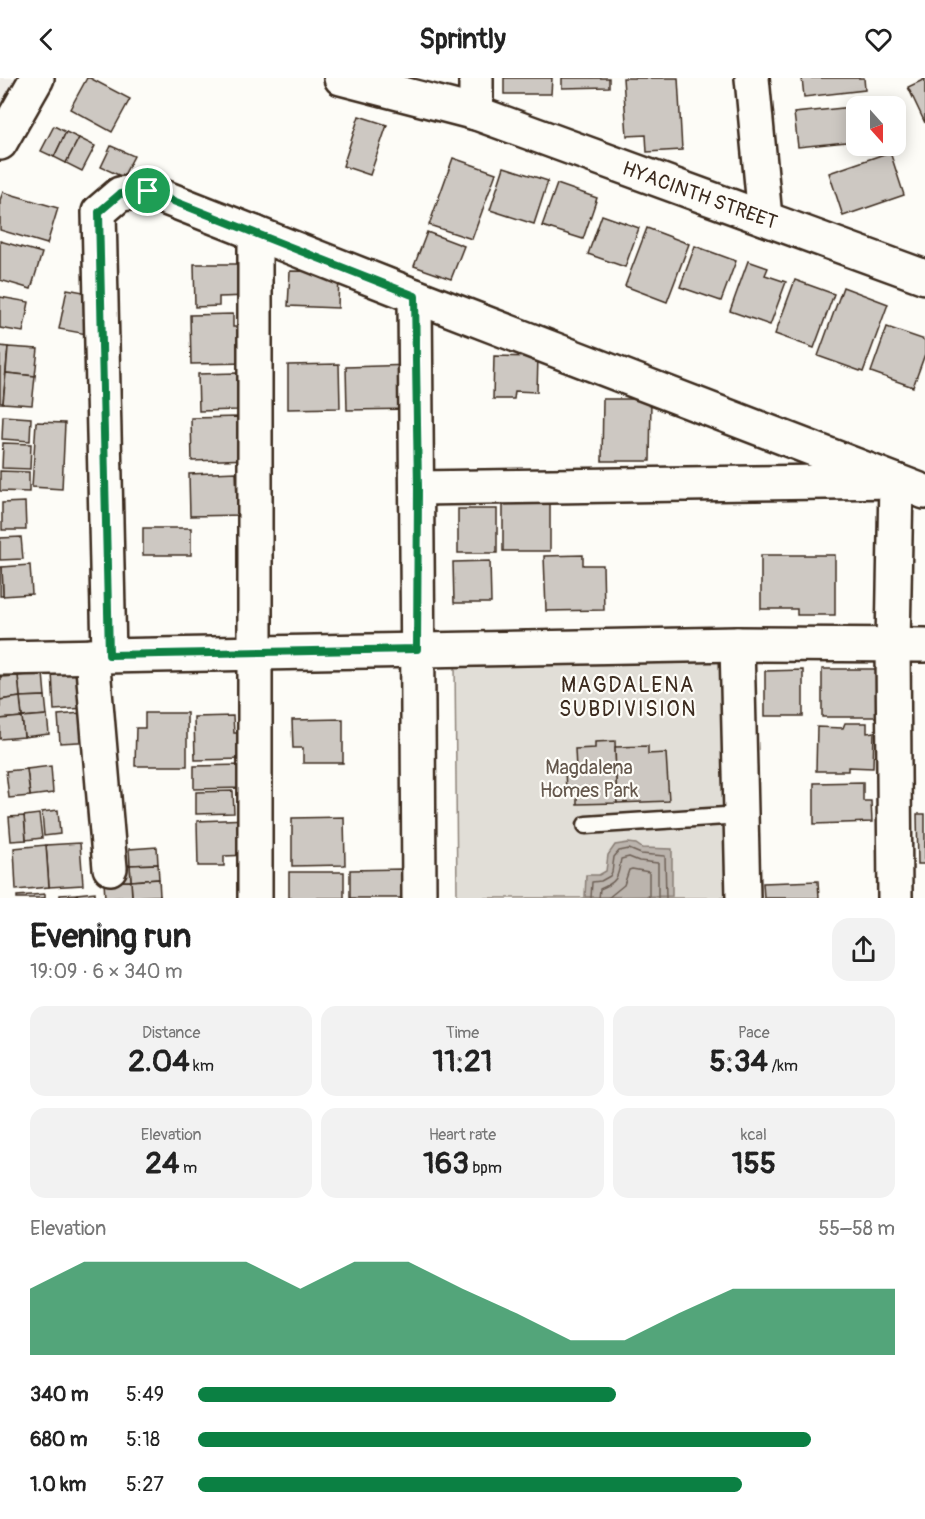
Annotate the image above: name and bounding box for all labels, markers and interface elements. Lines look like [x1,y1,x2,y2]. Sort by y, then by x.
icon: back [30,23,63,56]
text: Sprintly [419,23,506,56]
icon: heart [862,23,895,56]
north arrow [846,96,906,156]
map controls [846,96,906,156]
street label: HYACINTH STREET [619,155,781,235]
pin [122,165,173,216]
icon: arrive [131,174,164,207]
district label: MAGDALENA SUBDIVISION [559,672,697,723]
park label: Magdalena Homes Park [540,755,639,803]
text: Evening run [30,916,191,957]
button: share [832,918,895,981]
text: 19:09 · 6 × 340 m [30,959,182,984]
text: Distance [142,1023,200,1043]
text: Time [446,1023,479,1043]
text: Pace [738,1023,770,1043]
text: 2.04 [128,1043,190,1080]
text: 11:21 [433,1043,492,1080]
text: 5:34 [710,1043,768,1080]
text: km [190,1056,214,1076]
text: /km [768,1056,798,1076]
text: Elevation [141,1125,202,1145]
text: Heart rate [429,1125,496,1145]
text: kcal [741,1125,767,1145]
text: 24 [145,1145,179,1182]
text: 163 [423,1145,469,1182]
text: 155 [732,1145,776,1182]
text: m [179,1158,197,1178]
text: bpm [469,1158,502,1178]
text: Elevation [30,1216,106,1241]
text: 55–58 m [819,1216,895,1241]
text: 340 m [30,1382,89,1407]
text: 5:49 [126,1382,164,1407]
text: 680 m [30,1427,87,1452]
text: 5:18 [126,1427,160,1452]
text: 1.0 km [30,1472,86,1497]
text: 5:27 [126,1472,164,1497]

